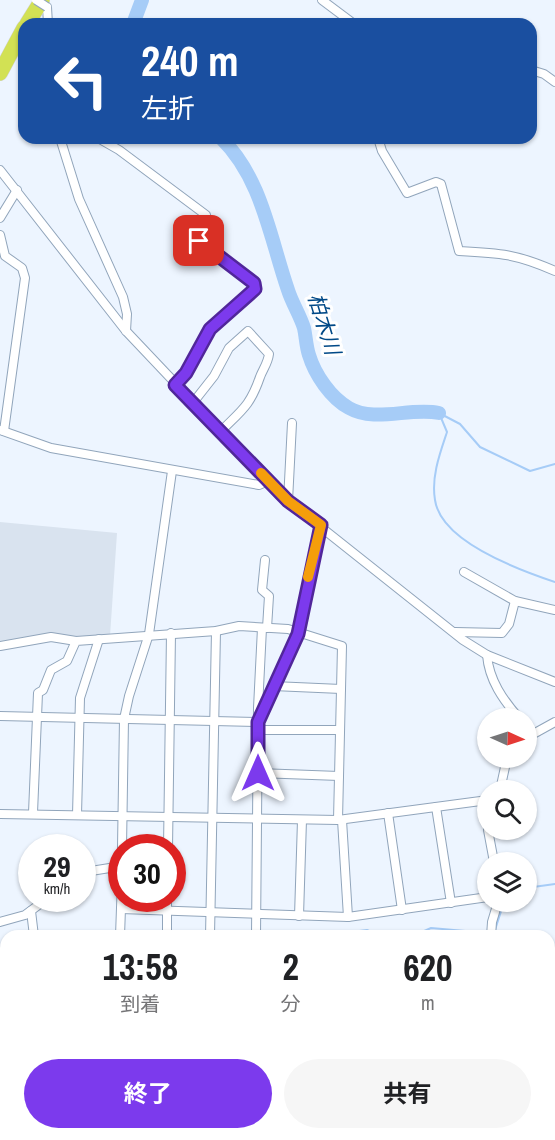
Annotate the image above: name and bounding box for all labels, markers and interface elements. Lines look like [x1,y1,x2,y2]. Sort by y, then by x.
text: 240 m [141,33,239,89]
icon: left [42,42,120,120]
text: 左折 [141,90,195,126]
pin [173,215,224,266]
icon: arrive [182,224,215,257]
water label: 柏木川 [301,289,348,360]
north arrow [477,708,537,768]
map controls [477,708,537,912]
position arrow [226,741,290,805]
button: search [477,780,537,840]
speed limit sign: 30 [108,834,186,912]
text: 29 [43,846,71,886]
button: layers [477,852,537,912]
text: km/h [44,878,70,899]
text: 13:58 [103,943,178,991]
text: 2 [282,943,299,991]
text: 620 [403,944,452,992]
text: m [421,989,435,1016]
text: 到着 [120,990,160,1017]
text: 分 [281,990,301,1017]
button: 終了 [24,1059,272,1128]
button: 共有 [284,1059,531,1128]

